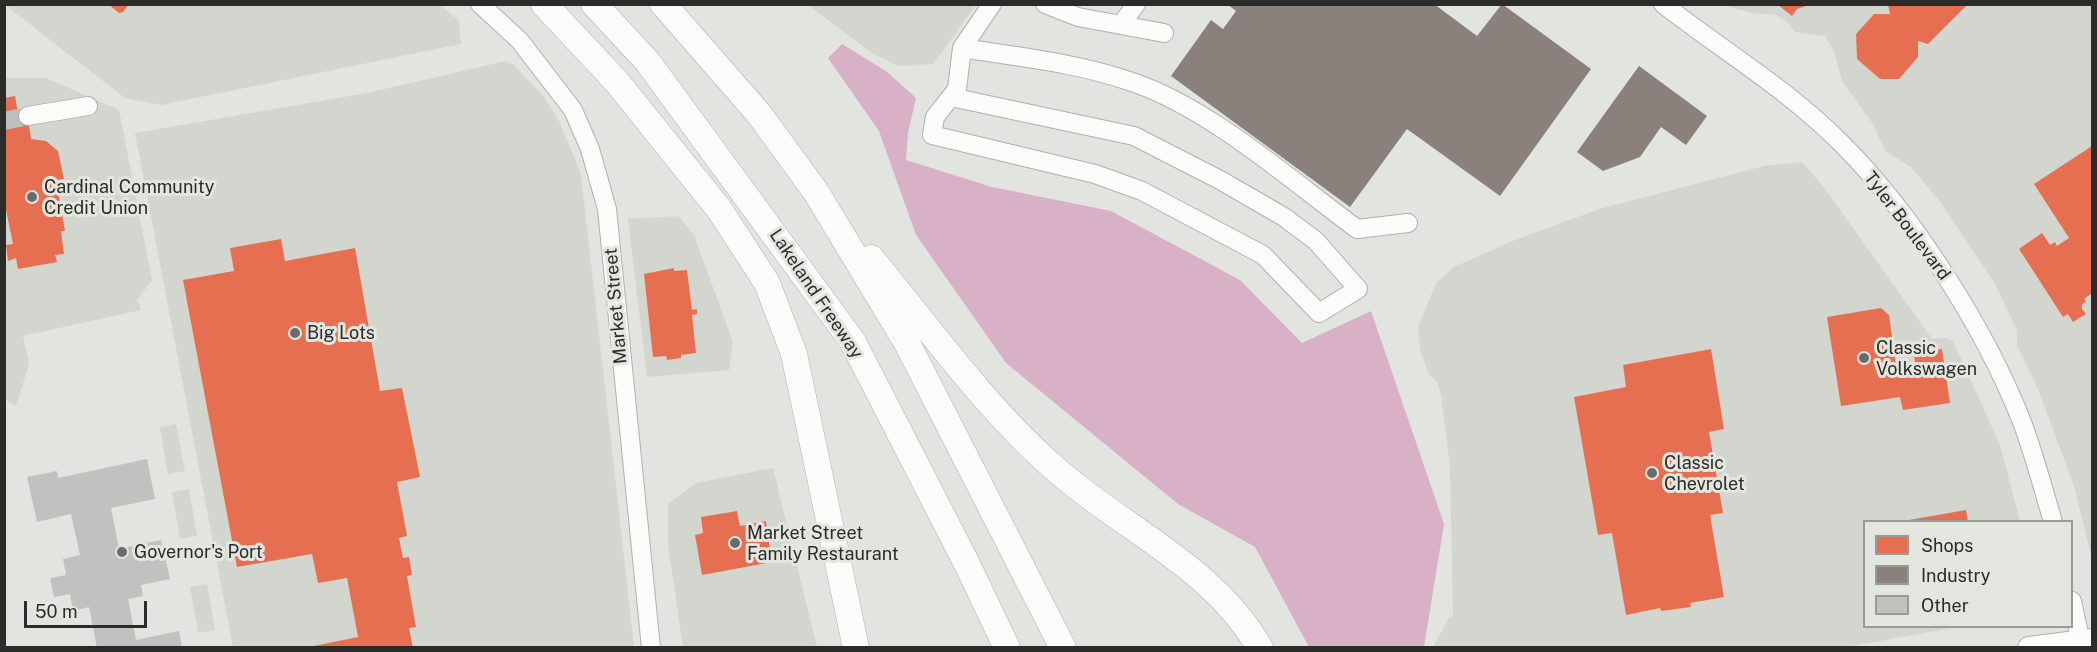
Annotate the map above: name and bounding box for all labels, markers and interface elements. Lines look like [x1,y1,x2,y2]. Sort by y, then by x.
street label: Tyler Boulevard [1859,167,1955,285]
place label: Cardinal Community Credit Union [44,176,214,219]
marker: Cardinal Community Credit Union [25,190,39,204]
street label: Lakeland Freeway [765,225,867,363]
street label: Market Street [600,247,632,365]
place label: Big Lots [307,322,375,344]
marker: Big Lots [288,326,302,340]
place label: Classic Volkswagen [1876,337,1977,380]
marker: Classic Volkswagen [1857,351,1871,365]
place label: Classic Chevrolet [1664,452,1745,494]
marker: Classic Chevrolet [1645,466,1659,480]
legend [1863,520,2073,628]
place label: Market Street Family Restaurant [747,522,899,564]
text: Shops [1921,535,1973,556]
marker: Market Street Family Restaurant [728,536,742,550]
place label: Governor's Port [134,541,263,563]
marker: Governor's Port [115,545,129,559]
text: Industry [1921,565,1990,586]
scale bar [27,589,150,627]
text: Other [1921,595,1969,616]
text: 50 m [35,601,78,622]

